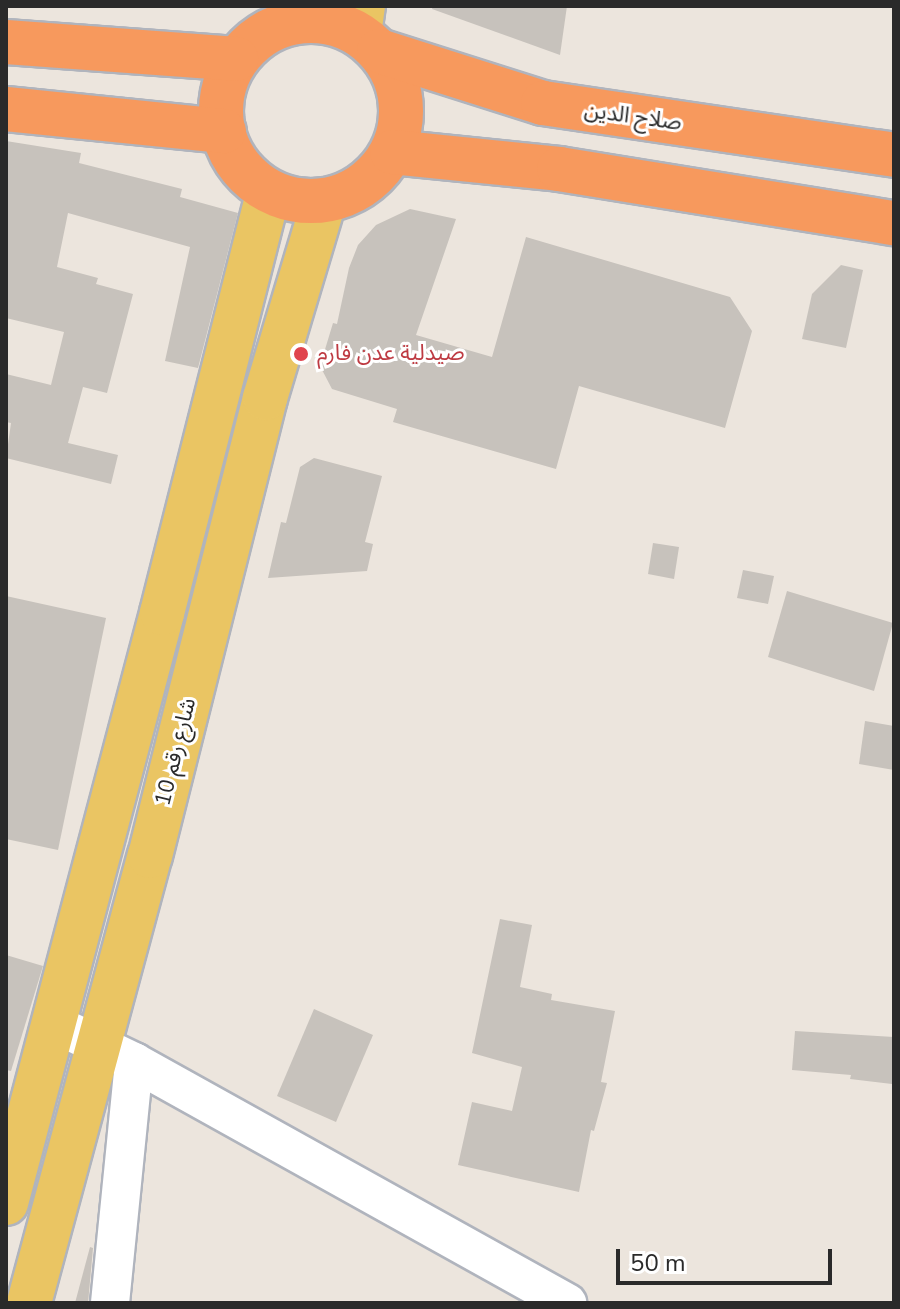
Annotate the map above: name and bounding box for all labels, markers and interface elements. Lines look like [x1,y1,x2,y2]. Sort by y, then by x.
street label: صلاح الدين [583,97,683,137]
place label: صيدلية عدن فارم [317,341,465,367]
marker: صيدلية عدن فارم [292,345,310,363]
street label: شارع رقم 10 [150,695,202,809]
scale bar [620,1233,836,1283]
text: 50 m [630,1247,686,1279]

